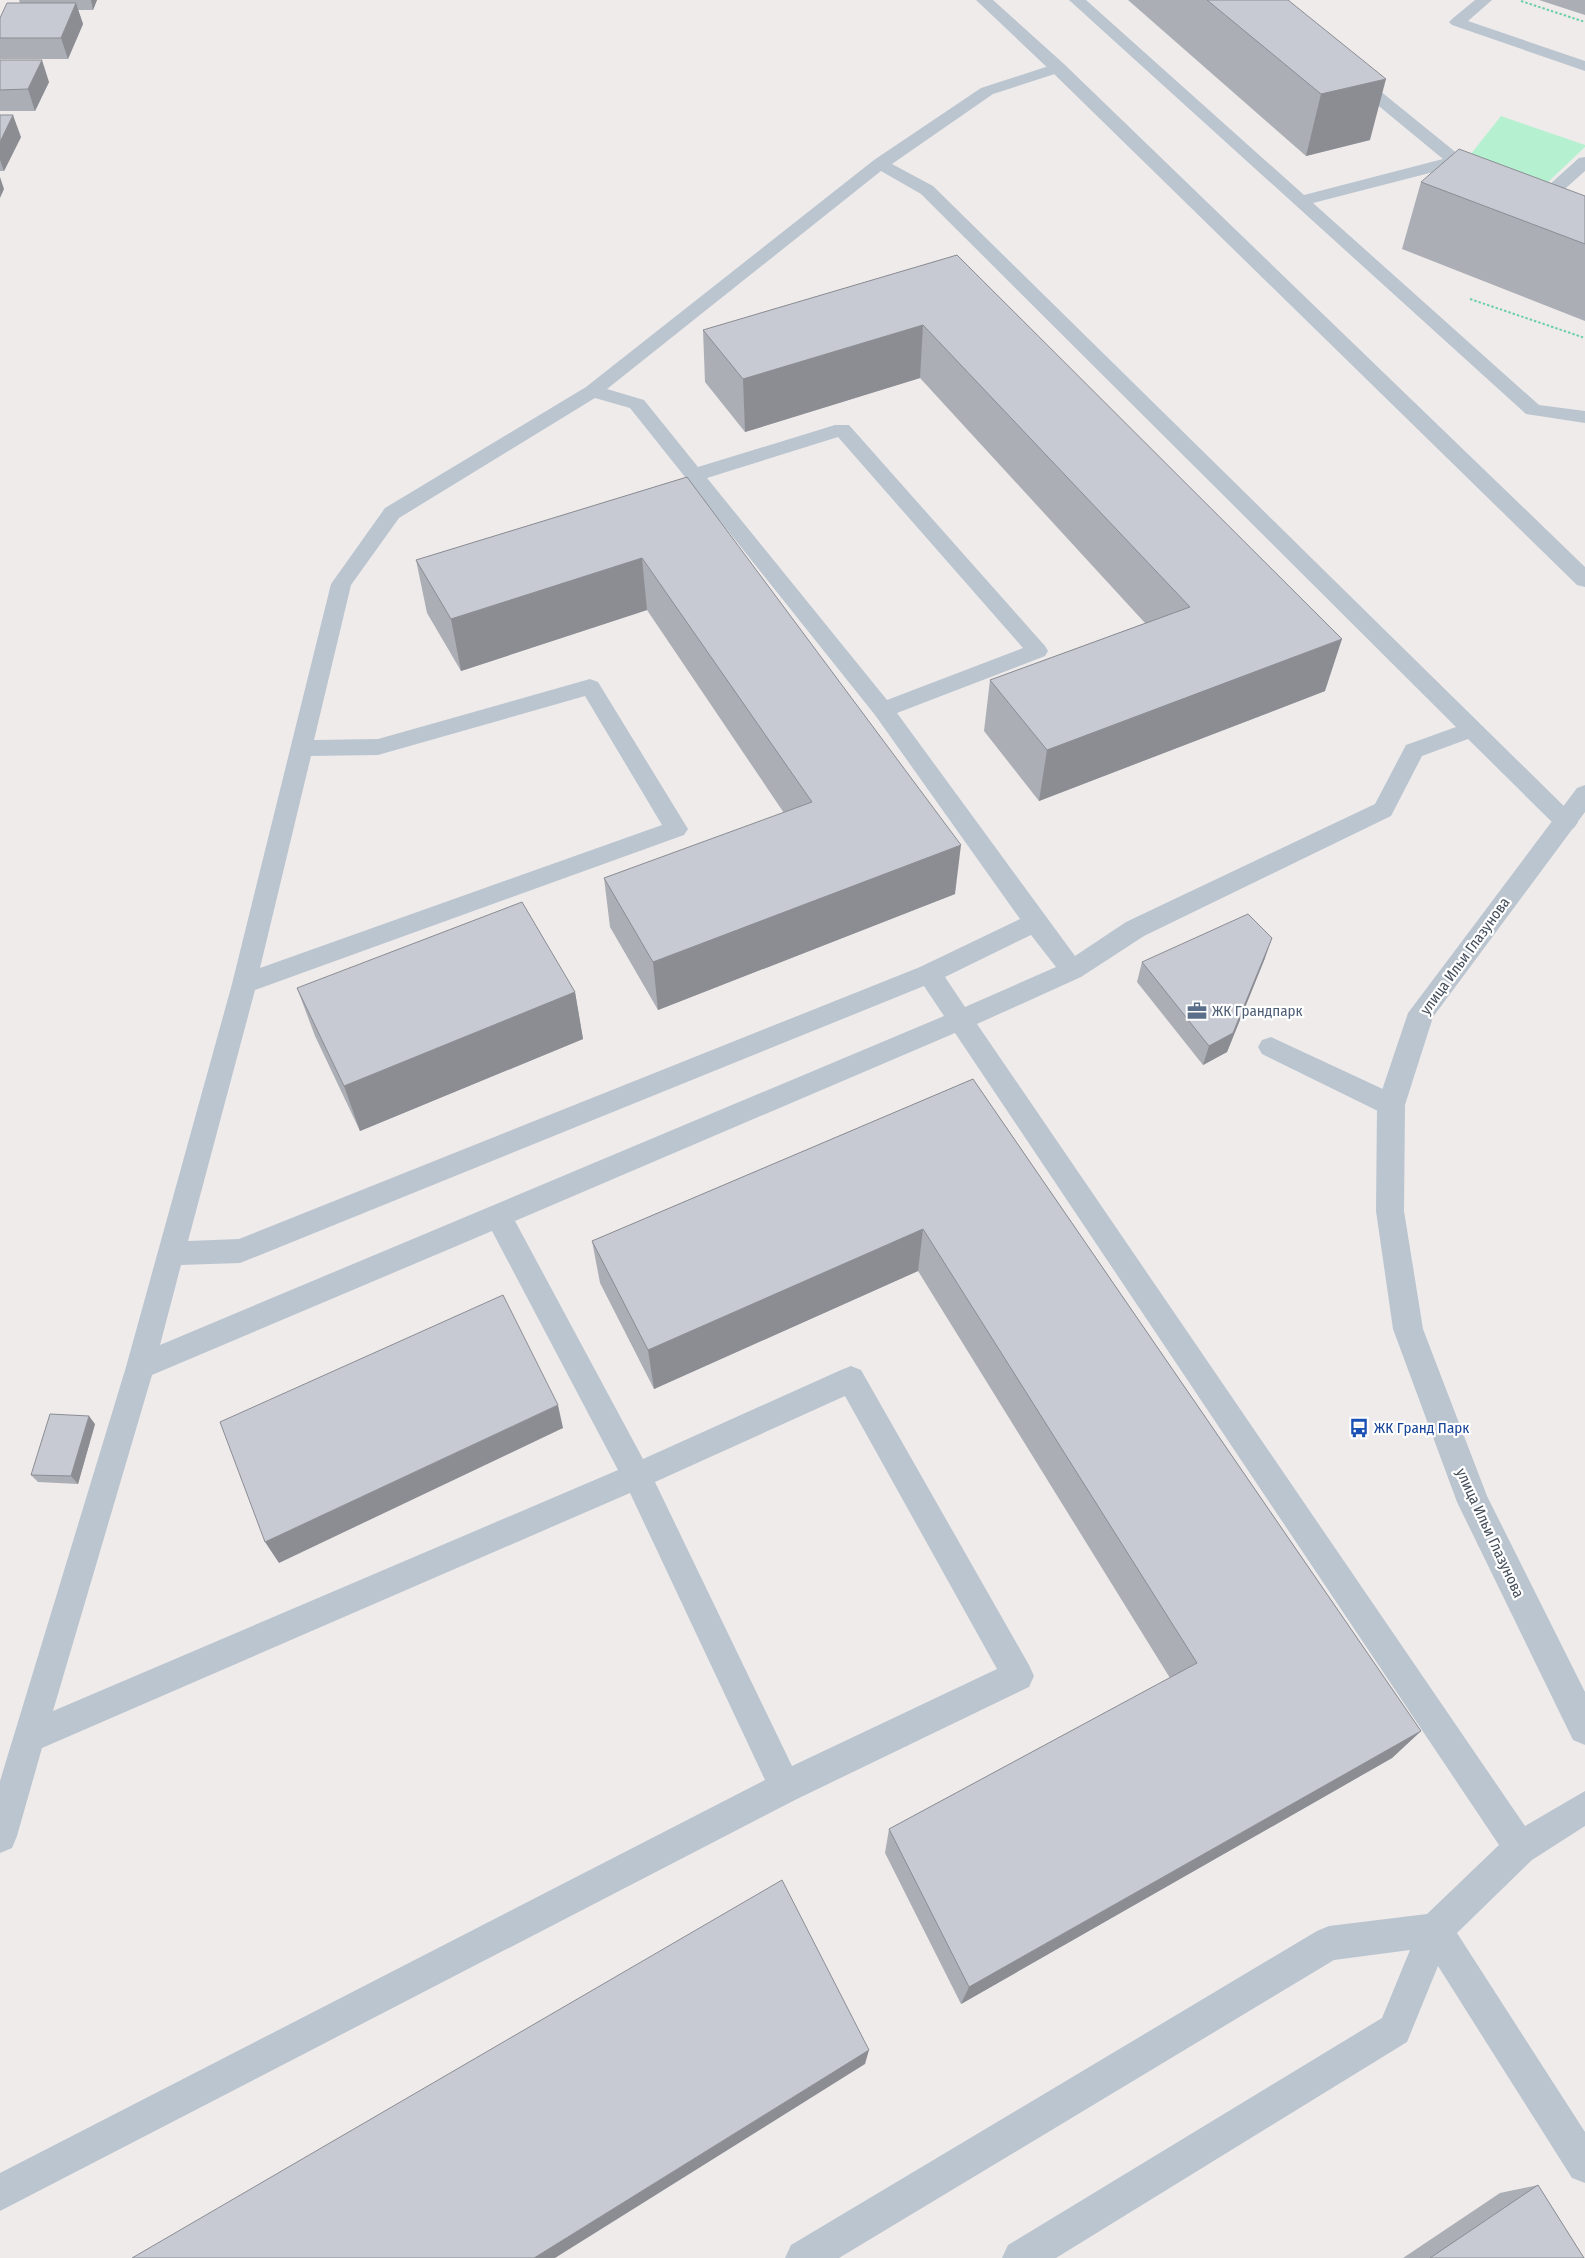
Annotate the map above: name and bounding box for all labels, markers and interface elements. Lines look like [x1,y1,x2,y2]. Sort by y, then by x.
street label: улица Ильи Глазунова [1416,894,1514,1018]
office icon: ЖК Грандпарк [1186,1000,1208,1022]
place label: ЖК Грандпарк [1212,1002,1303,1020]
bus stop icon: ЖК Гранд Парк [1348,1417,1370,1439]
place label: ЖК Гранд Парк [1374,1419,1469,1437]
street label: улица Ильи Глазунова [1452,1465,1528,1601]

